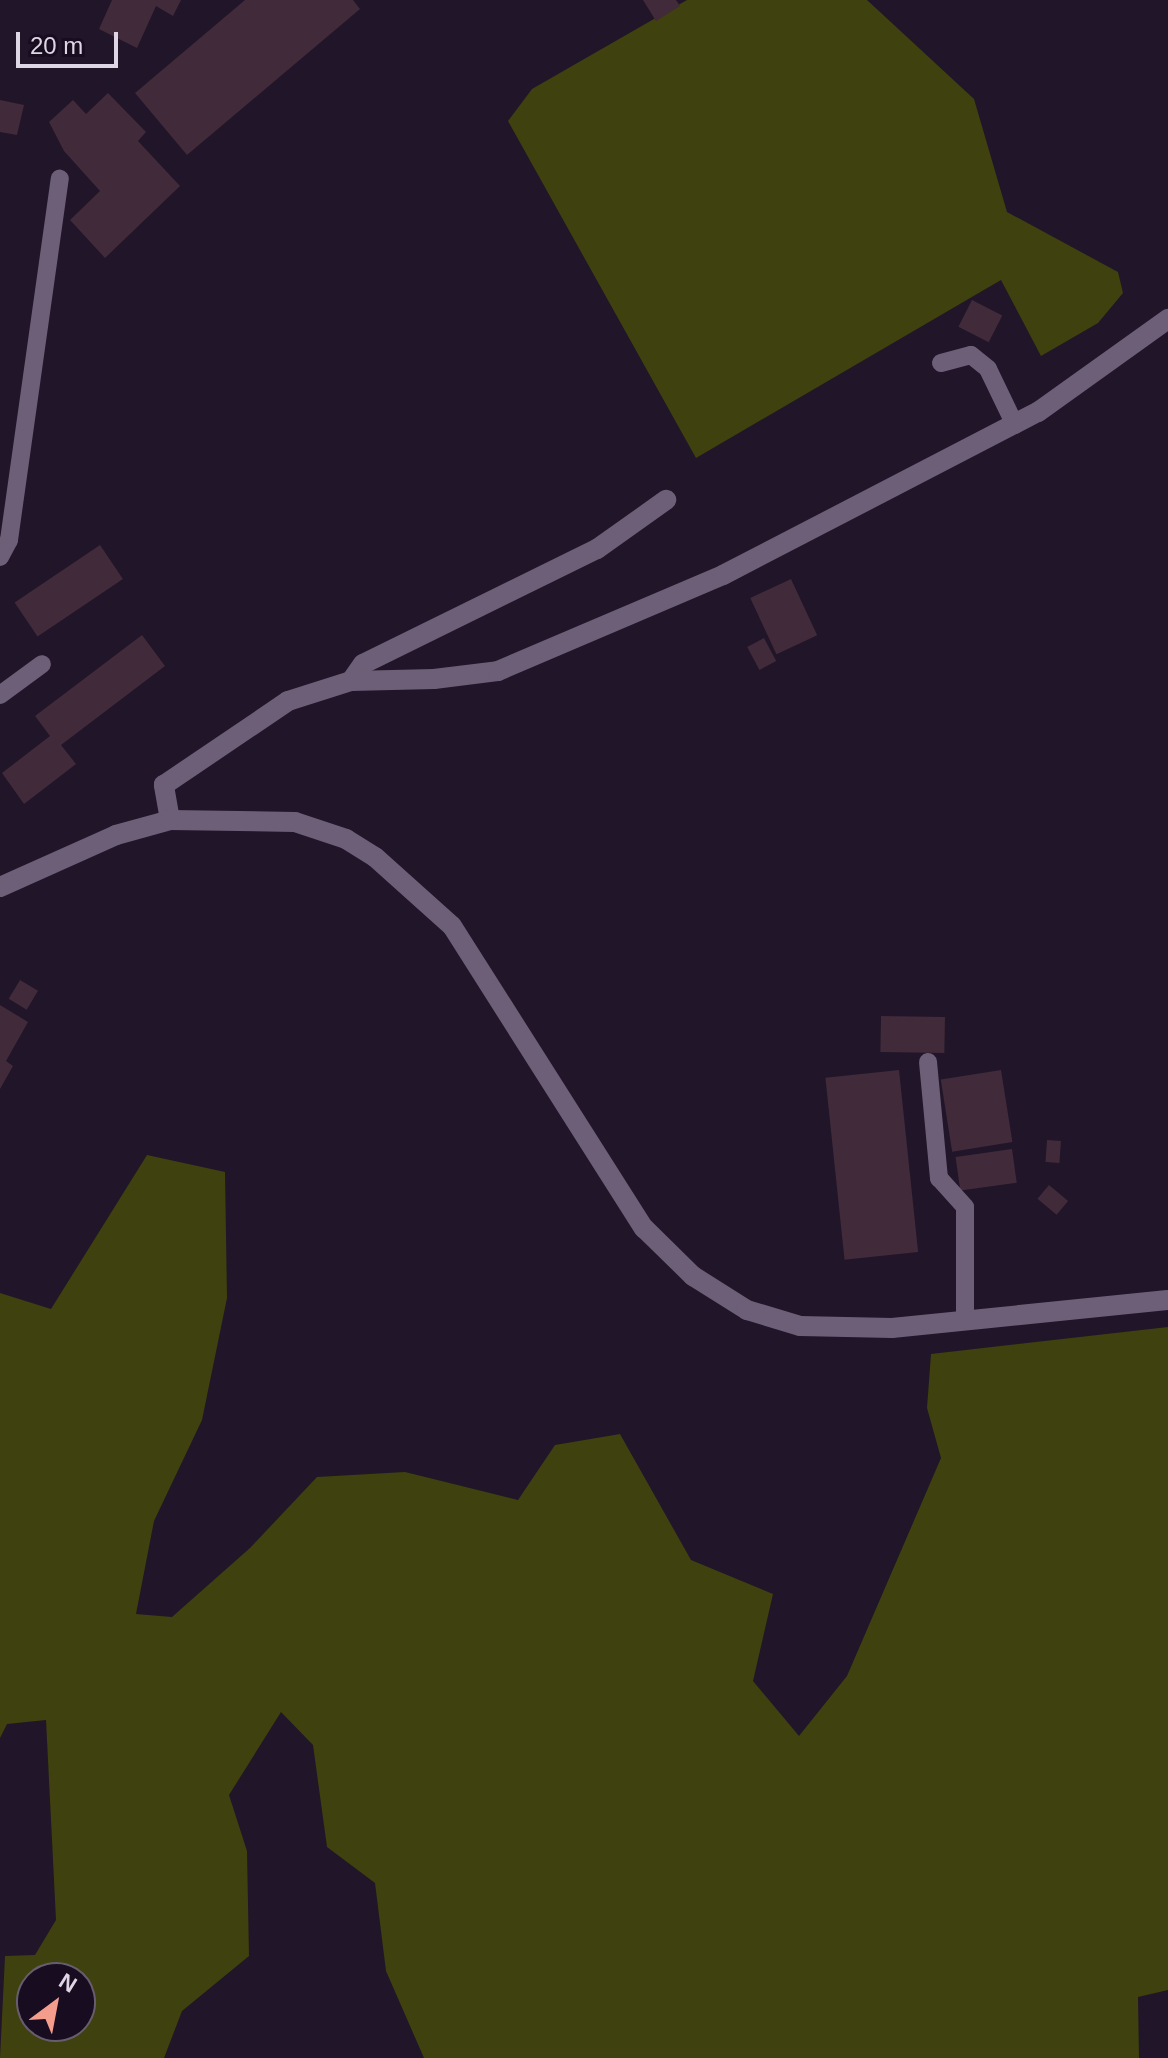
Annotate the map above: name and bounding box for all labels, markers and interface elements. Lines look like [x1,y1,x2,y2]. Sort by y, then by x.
scale bar [20,16,122,66]
text: 20 m [30,32,83,59]
north arrow [16,1962,96,2042]
text: N [55,1968,81,1998]

